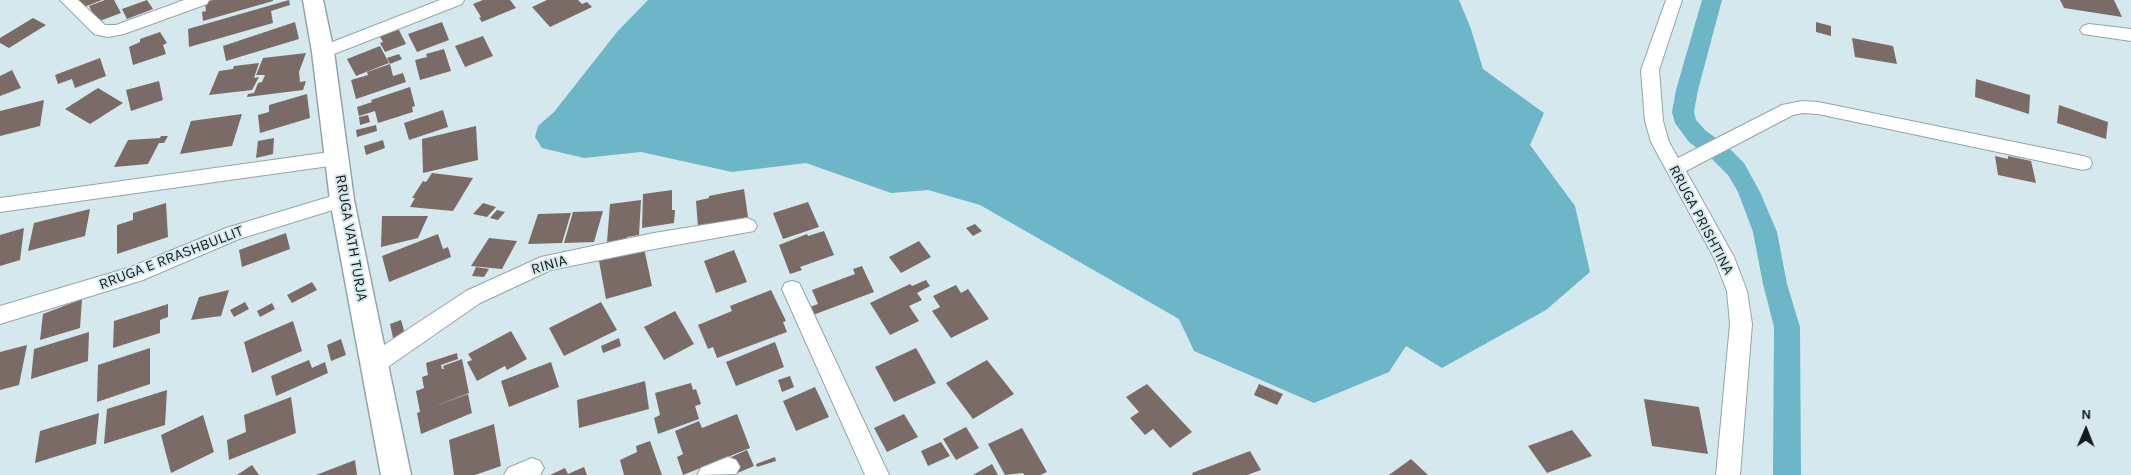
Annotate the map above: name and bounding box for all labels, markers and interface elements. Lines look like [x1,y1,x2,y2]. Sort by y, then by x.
street label: RRUGA PRISHTINA [1665,162,1737,278]
street label: RRUGA VATH TURJA [331,173,371,303]
street label: RRUGA E RRASHBULLIT [96,222,246,294]
street label: RINIA [529,251,569,279]
north arrow [2061,405,2111,455]
text: N [2081,406,2091,423]

